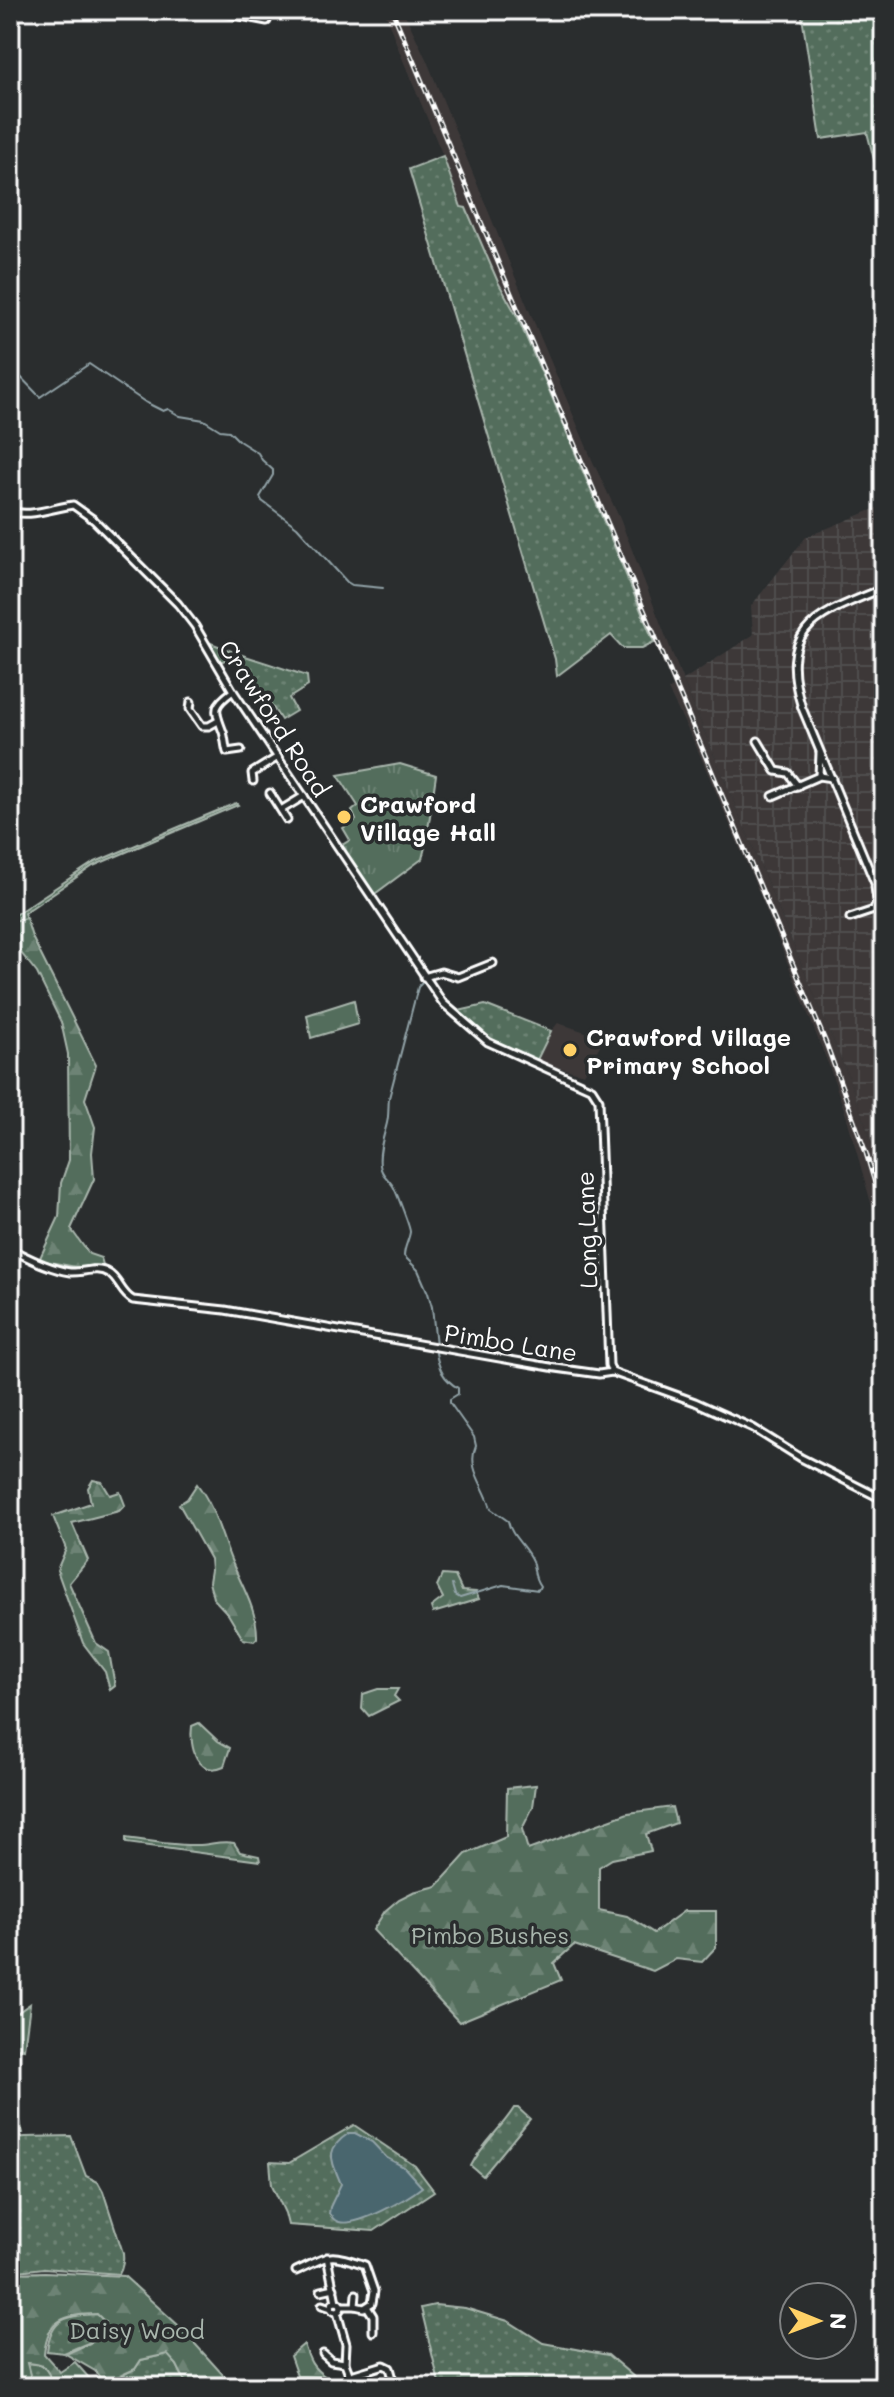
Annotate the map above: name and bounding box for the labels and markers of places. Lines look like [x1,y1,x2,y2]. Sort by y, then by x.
place label: Crawford Village Hall [360,788,496,847]
marker: Crawford Village Hall [335,808,353,826]
place label: Crawford Village Primary School [586,1021,791,1080]
marker: Crawford Village Primary School [561,1041,579,1059]

